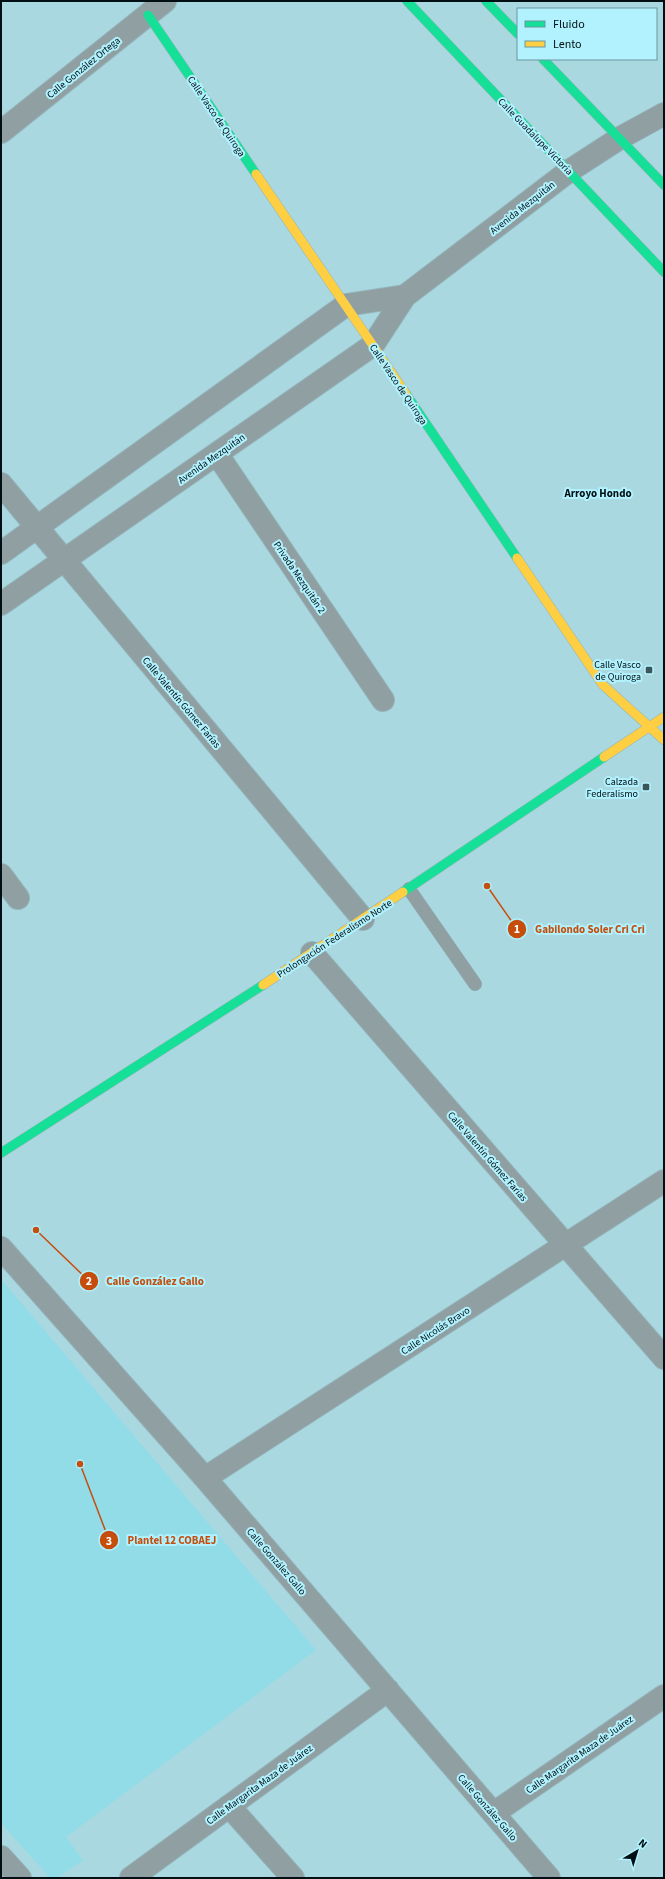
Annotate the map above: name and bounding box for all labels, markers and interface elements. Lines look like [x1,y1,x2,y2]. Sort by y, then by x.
legend [517,8,657,60]
text: Fluido [553,16,585,33]
street label: Calle González Ortega [44,34,123,102]
text: Lento [553,36,582,53]
street label: Calle Vasco de Quiroga [184,73,248,160]
street label: Calle Guadalupe Victoria [495,95,576,178]
street label: Avenida Mezquitán [487,178,558,238]
street label: Calle Vasco de Quiroga [366,341,430,428]
street label: Avenida Mezquitán [175,430,248,487]
district label: Arroyo Hondo [563,486,632,501]
street label: Privada Mezquitán 2 [270,539,329,616]
street label: Calle Valentín Gómez Farías [139,654,224,751]
place label: Calle Vasco de Quiroga [594,658,641,684]
marker: Calle Vasco de Quiroga [644,665,654,675]
place label: Calzada Federalismo [587,775,638,801]
marker: Calzada Federalismo [641,782,651,792]
street label: Prolongación Federalismo Norte [274,896,395,981]
callout: Gabilondo Soler Cri Cri [507,918,653,941]
text: 1 [514,921,520,938]
text: Gabilondo Soler Cri Cri [535,922,645,937]
street label: Calle Valentín Gómez Farías [444,1109,530,1205]
callout: Calle González Gallo [79,1269,212,1292]
text: 2 [86,1273,92,1290]
text: Calle González Gallo [106,1274,204,1289]
street label: Calle Nicolás Bravo [398,1303,473,1358]
street label: Calle González Gallo [243,1525,309,1598]
callout: Plantel 12 COBAEJ [99,1529,224,1552]
text: 3 [106,1533,112,1550]
text: Plantel 12 COBAEJ [128,1533,216,1548]
street label: Calle Margarita Maza de Juárez [523,1712,636,1797]
street label: Calle Margarita Maza de Juárez [204,1741,316,1828]
street label: Calle González Gallo [454,1771,520,1844]
north arrow [617,1831,657,1871]
text: N [635,1835,650,1852]

